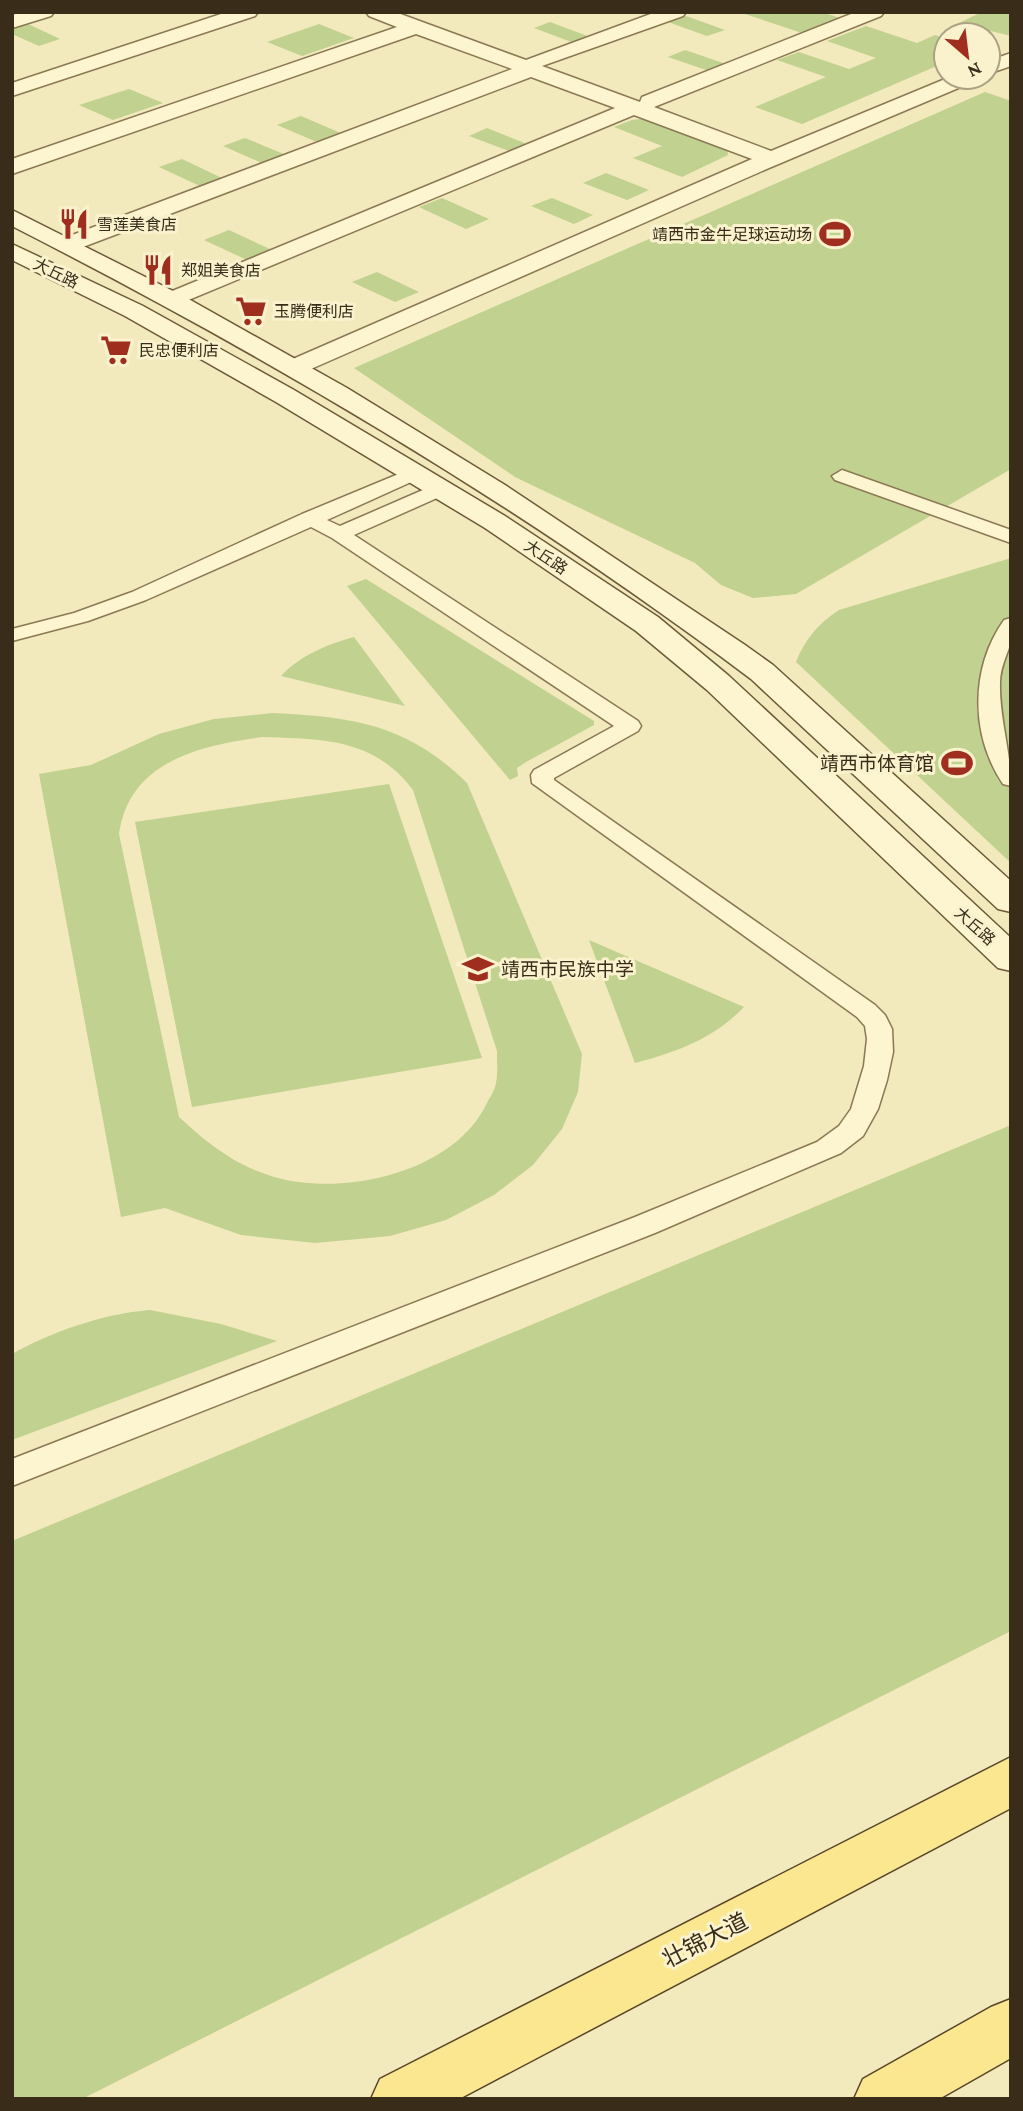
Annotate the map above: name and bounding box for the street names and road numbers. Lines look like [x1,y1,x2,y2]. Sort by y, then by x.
street label: 大丘路 [31,255,81,291]
street label: 大丘路 [521,537,571,577]
street label: 大丘路 [951,904,999,948]
street label: 壮锦大道 [658,1908,752,1972]

